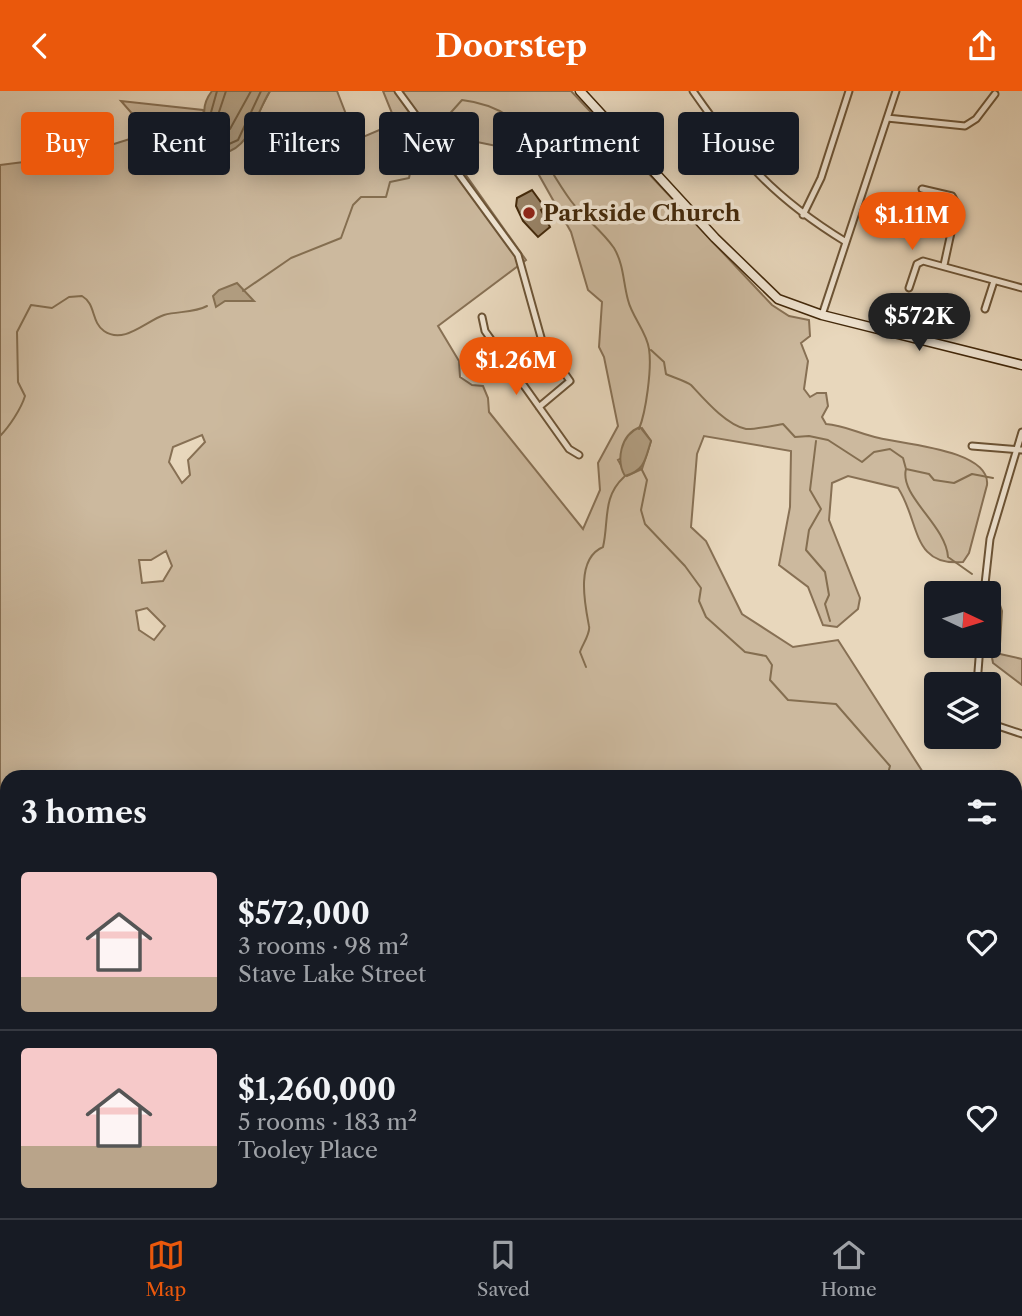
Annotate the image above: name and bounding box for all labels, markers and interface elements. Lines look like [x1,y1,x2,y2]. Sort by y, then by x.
text: Doorstep [435,26,587,65]
icon: back [21,27,59,65]
icon: share [963,27,1001,65]
chip: Buy [21,112,114,175]
chip: Rent [128,112,230,175]
chip: Filters [244,112,365,175]
chip: New [379,112,479,175]
chip: Apartment [493,112,664,175]
chip: House [678,112,799,175]
pin: $1.11M [855,193,969,252]
place label: Parkside Church [543,199,741,227]
text: $1.11M [875,201,949,229]
marker: Parkside Church [521,205,537,221]
pin: $572K [870,293,968,353]
text: $572K [884,302,954,330]
pin: $1.26M [459,337,573,397]
text: $1.26M [475,346,557,374]
north arrow [924,581,1001,658]
map controls [924,581,1001,749]
button: layers [924,672,1001,749]
icon: filters [963,793,1001,831]
text: 3 homes [21,794,147,831]
text: $572,000 [238,895,370,932]
icon: home [77,900,161,984]
icon: heart [963,923,1001,961]
text: 3 rooms · 98 m² [238,932,409,960]
text: Stave Lake Street [238,960,426,988]
text: $1,260,000 [238,1071,396,1108]
icon: home [77,1076,161,1160]
icon: heart [963,1099,1001,1137]
text: 5 rooms · 183 m² [238,1108,417,1136]
text: Tooley Place [238,1136,378,1164]
tab: Map [145,1236,186,1301]
tab: Saved [477,1236,530,1301]
tab: Home [821,1236,877,1301]

